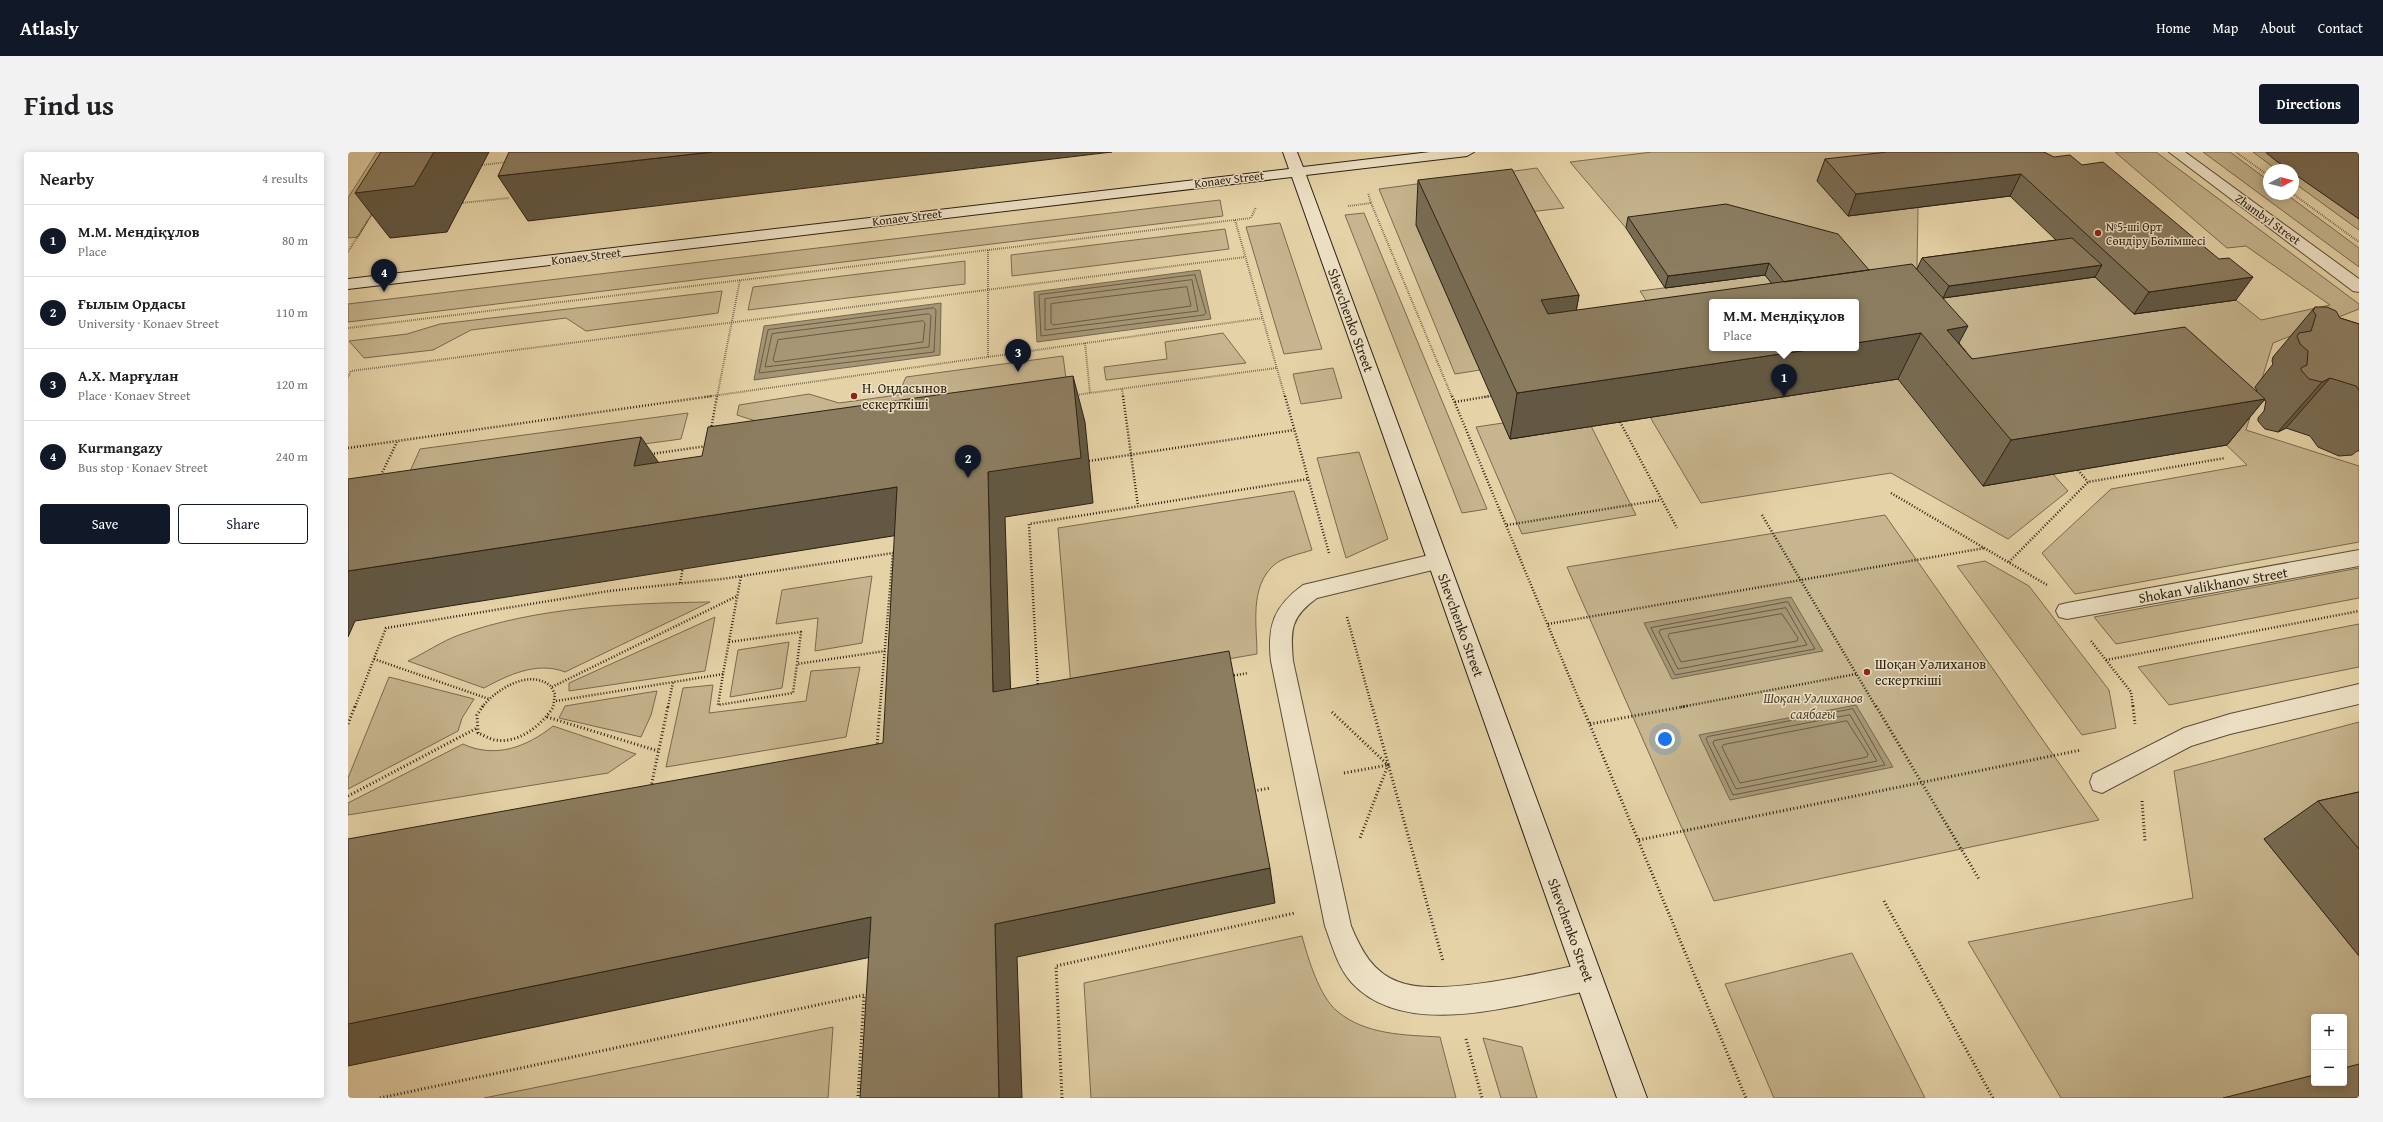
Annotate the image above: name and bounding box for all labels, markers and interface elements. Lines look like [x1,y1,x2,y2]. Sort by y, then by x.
text: Atlasly [20,14,79,42]
text: Home [2156,18,2191,38]
text: Map [2213,18,2238,38]
text: About [2260,18,2296,38]
text: Contact [2318,18,2363,38]
text: Find us [24,84,114,125]
button: Directions [2259,84,2359,124]
north arrow [2263,164,2299,200]
text: Nearby [40,166,94,191]
street label: Konaev Street [1193,166,1266,192]
text: 4 results [262,169,308,188]
street label: Zhambyl Street [2232,189,2305,249]
street label: Konaev Street [871,204,944,230]
place label: №5-ші Өрт Сөндіру Бөлімшесі [2106,218,2206,249]
text: М.М. Мендіқұлов [78,221,200,242]
marker: №5-ші Өрт Сөндіру Бөлімшесі [2093,228,2103,238]
text: 1 [50,231,56,250]
text: 80 m [282,231,308,250]
text: Place [78,242,107,261]
street label: Konaev Street [550,243,623,269]
pin: 4 [371,259,397,292]
street label: Shevchenko Street [1323,265,1379,375]
text: Ғылым Ордасы [78,293,186,314]
popup [1709,299,1859,351]
text: 2 [50,303,56,322]
text: 110 m [276,303,308,322]
text: М.М. Мендіқұлов [1723,305,1845,326]
text: University · Konaev Street [78,314,219,333]
text: Place [1723,326,1752,345]
pin: 3 [1005,339,1031,372]
pin: 1 [1771,364,1797,397]
text: А.Х. Марғұлан [78,365,178,386]
text: 3 [50,375,56,394]
text: 120 m [276,375,308,394]
place label: Н. Оңдасынов ескерткіші [862,378,947,414]
text: Place · Konaev Street [78,386,191,405]
marker: Н. Оңдасынов ескерткіші [849,391,859,401]
text: Kurmangazy [78,437,163,458]
pin: 2 [955,445,981,478]
text: 4 [50,447,56,466]
text: 240 m [276,447,308,466]
text: Bus stop · Konaev Street [78,458,208,477]
button: Save [40,504,170,544]
button: Share [178,504,308,544]
street label: Shokan Valikhanov Street [2137,562,2289,608]
street label: Shevchenko Street [1433,570,1489,680]
place label: Шоқан Уәлиханов ескерткіші [1875,654,1986,690]
marker: Шоқан Уәлиханов ескерткіші [1862,667,1872,677]
park label: Шоқан Уәлиханов саябағы [1763,688,1863,724]
your location [1655,729,1675,749]
street label: Shevchenko Street [1543,875,1599,985]
map controls [2311,1014,2347,1086]
button: + [2311,1014,2347,1050]
button: − [2311,1050,2347,1086]

